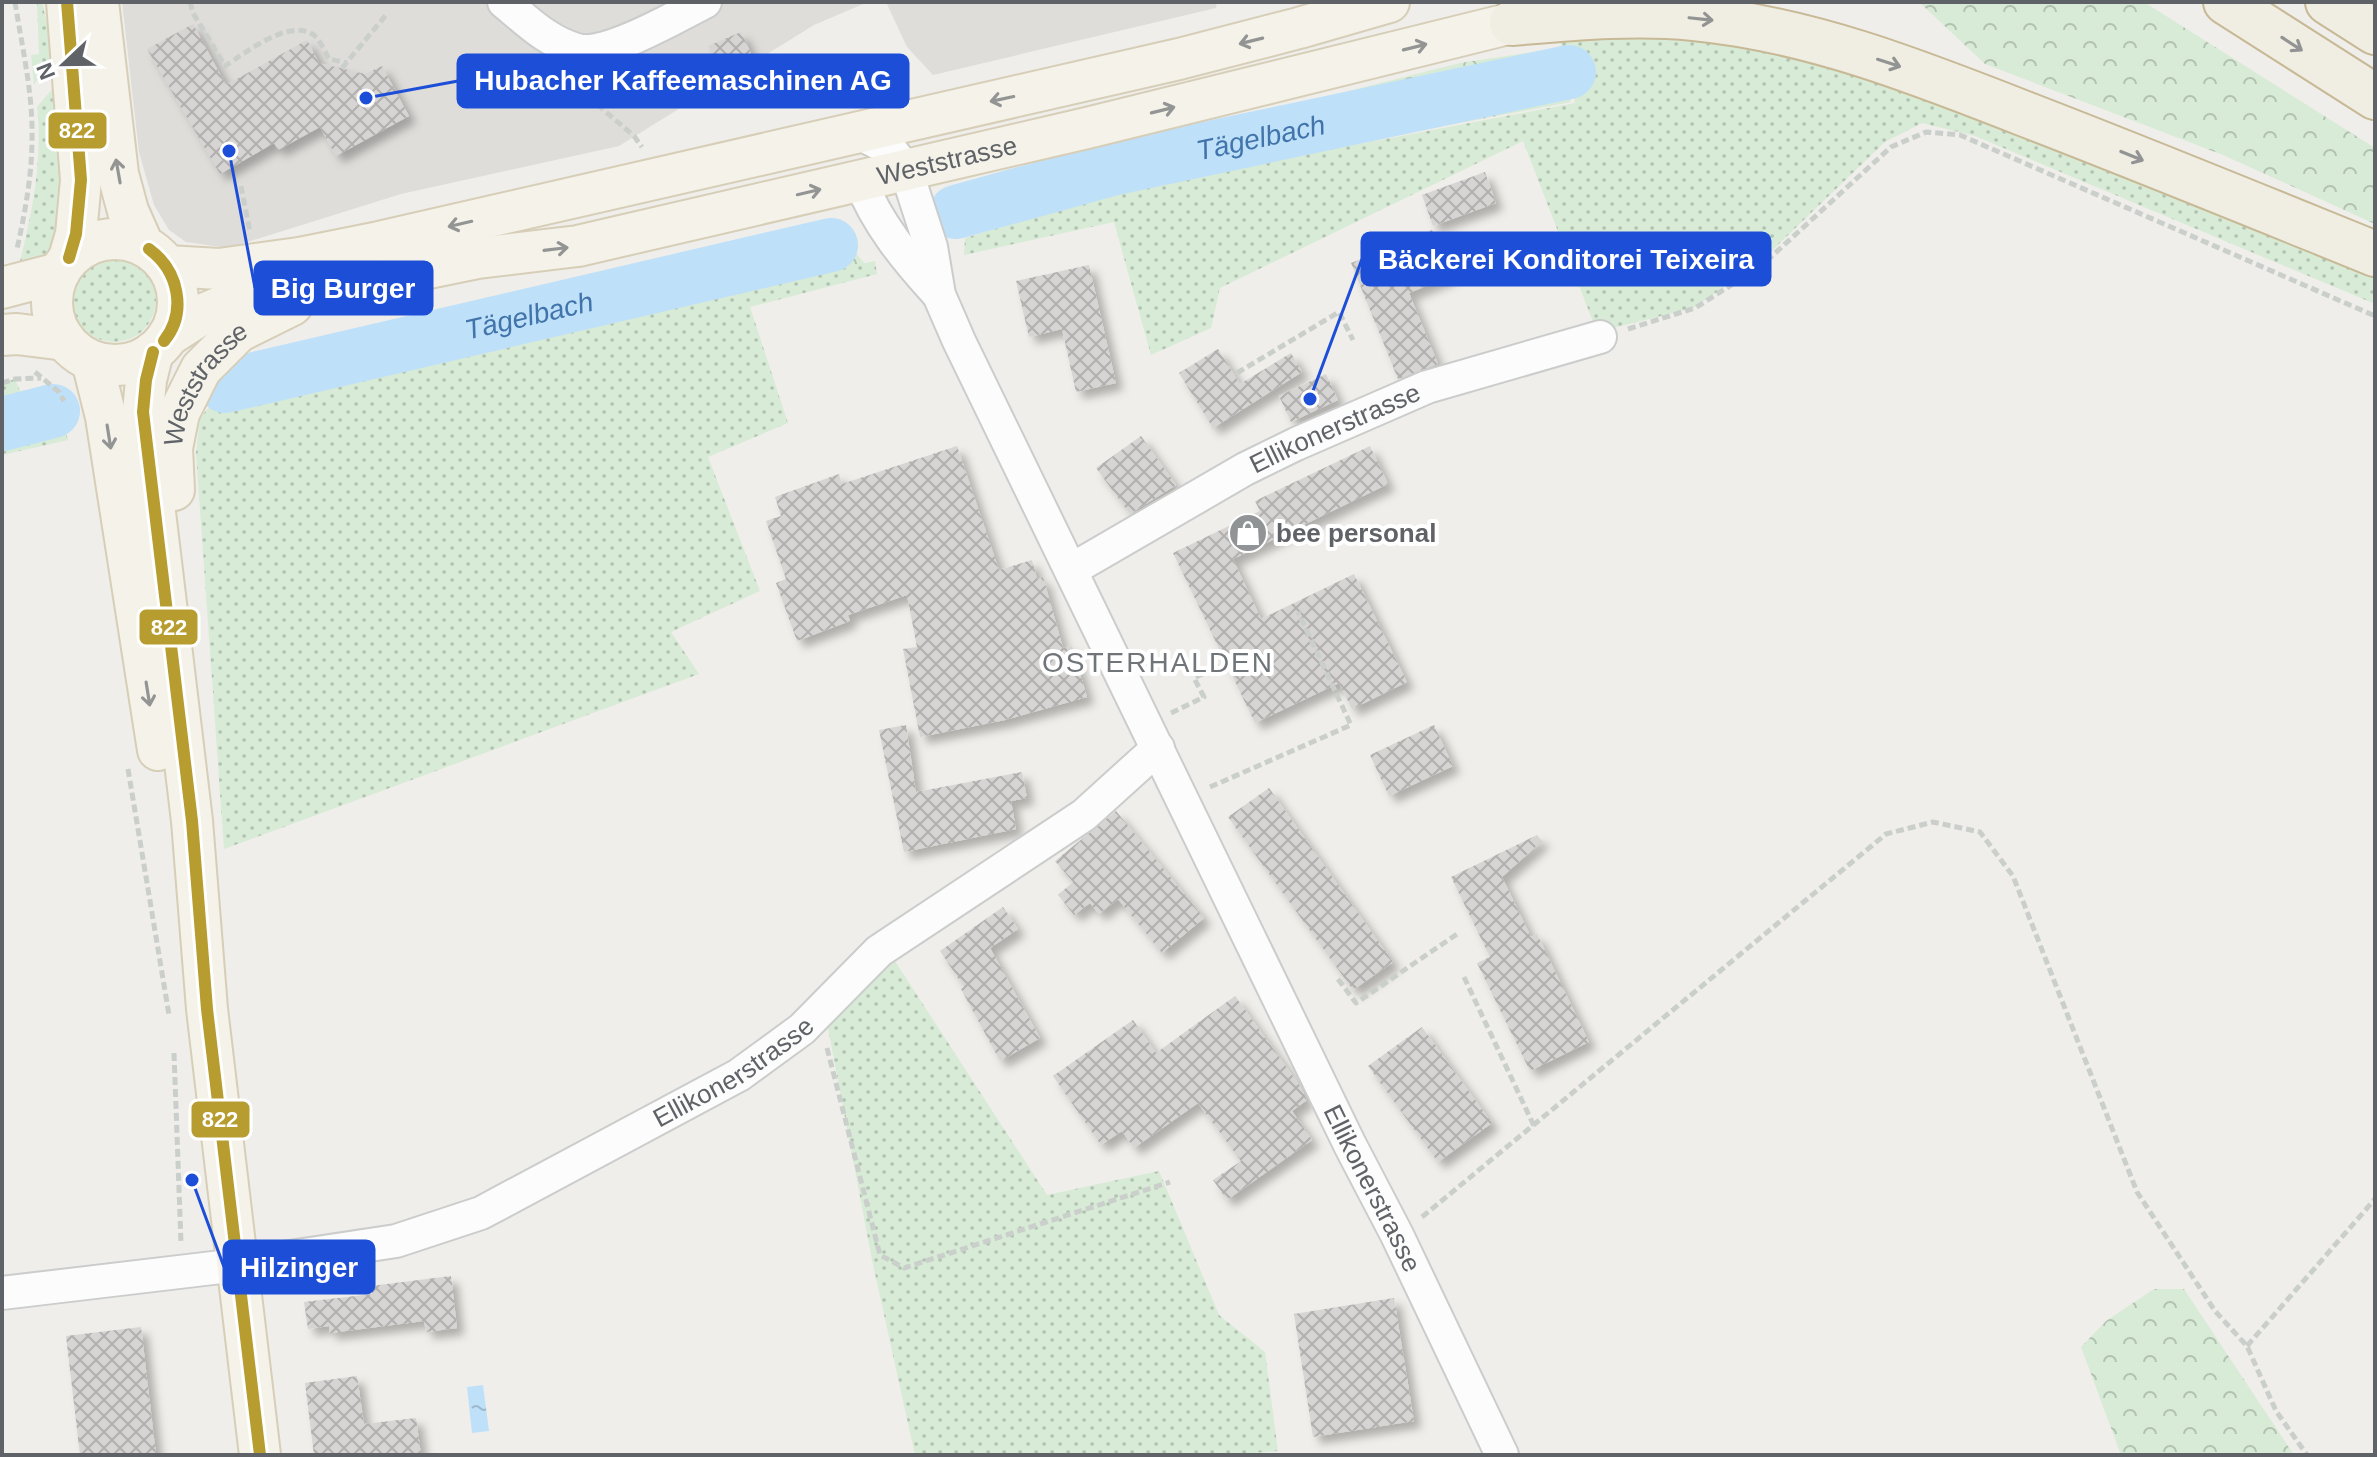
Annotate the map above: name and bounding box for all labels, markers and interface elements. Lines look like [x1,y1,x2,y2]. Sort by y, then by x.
one-way arrow [1688,12,1713,27]
north arrow [24,24,104,104]
one-way arrow [1239,34,1265,49]
one-way arrow [2280,36,2302,52]
one-way arrow [1402,39,1427,54]
callout: Hubacher Kaffeemaschinen AG [458,55,908,107]
one-way arrow [1877,56,1902,71]
text: N [31,59,60,83]
text: Hubacher Kaffeemaschinen AG [474,65,892,96]
one-way arrow [990,92,1016,107]
one-way arrow [1149,101,1175,116]
water label: Tägelbach [1194,109,1328,166]
line badge: 822 [47,111,108,150]
text: 822 [59,118,95,143]
street label: Weststrasse [874,130,1020,191]
one-way arrow [2119,150,2144,164]
one-way arrow [110,159,125,185]
one-way arrow [796,184,822,199]
one-way arrow [447,217,473,232]
callout: Bäckerei Konditorei Teixeira [1362,233,1770,285]
one-way arrow [542,241,568,256]
text: Bäckerei Konditorei Teixeira [1378,244,1754,275]
callout: Big Burger [255,262,432,314]
text: Big Burger [271,273,415,304]
water label: Tägelbach [462,286,596,346]
street label: Weststrasse [158,315,252,448]
street label: Ellikonerstrasse [1245,377,1425,479]
one-way arrow [102,424,117,449]
shop icon: bee personal [1227,512,1269,554]
place label: bee personal [1276,518,1436,548]
line badge: 822 [138,608,199,646]
text: 822 [151,615,187,640]
district label: OSTERHALDEN [1042,647,1274,678]
one-way arrow [141,681,156,706]
street label: Ellikonerstrasse [648,1011,820,1133]
line badge: 822 [190,1100,251,1139]
street label: Ellikonerstrasse [1318,1100,1427,1277]
text: 822 [202,1107,238,1132]
callout: Hilzinger [224,1241,374,1293]
text: Hilzinger [240,1252,358,1283]

